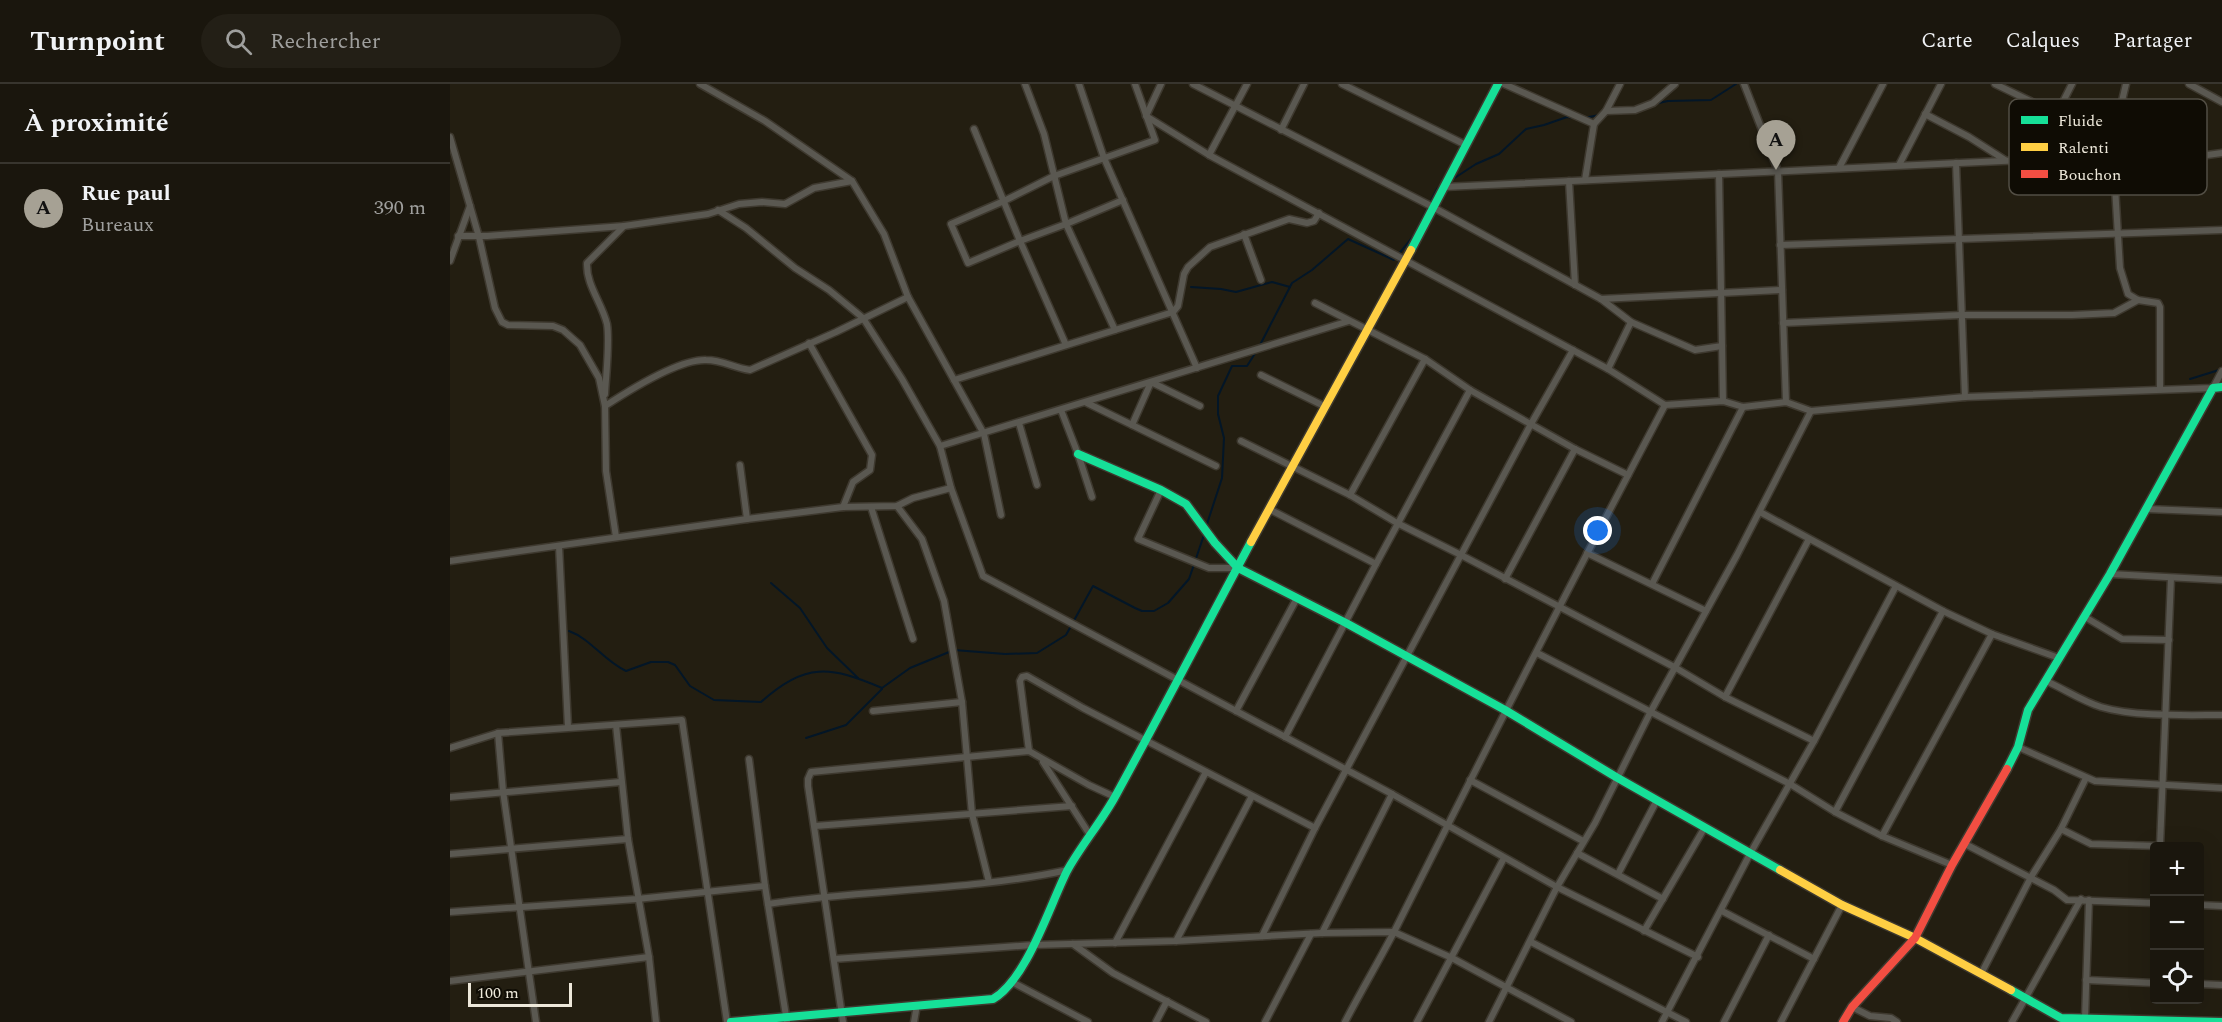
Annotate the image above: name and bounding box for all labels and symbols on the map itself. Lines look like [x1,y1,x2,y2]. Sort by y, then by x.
legend [2009,99,2207,195]
text: Fluide [2058,109,2103,133]
pin: A [1756,120,1796,170]
text: Ralenti [2058,136,2109,160]
text: Bouchon [2058,163,2121,187]
your location [1583,516,1612,545]
scale bar [468,980,572,1008]

